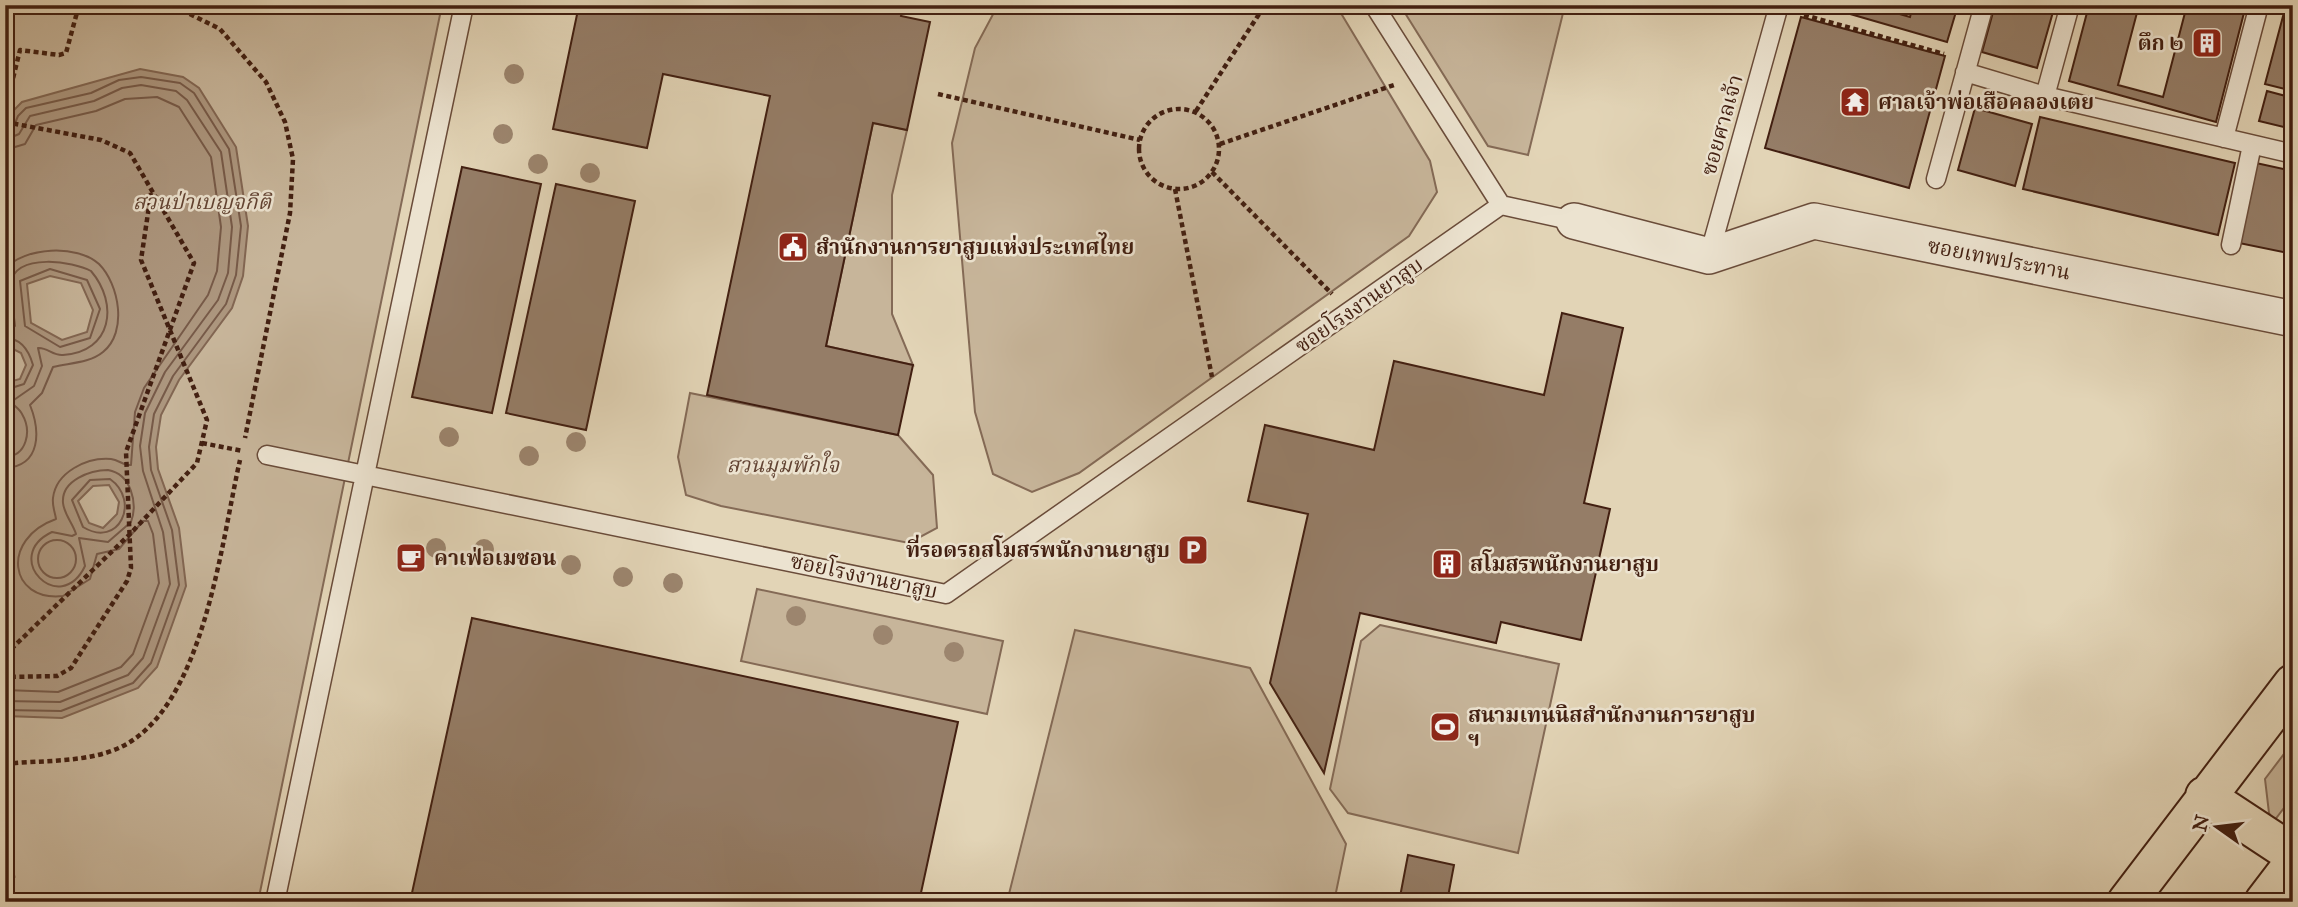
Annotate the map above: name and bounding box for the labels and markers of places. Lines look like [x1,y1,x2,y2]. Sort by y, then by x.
building icon: ตึก ๒ [2190,26,2224,60]
place label: ตึก ๒ [2138,30,2184,56]
temple icon: ศาลเจ้าพ่อเสือคลองเตย [1838,85,1872,119]
place label: ศาลเจ้าพ่อเสือคลองเตย [1878,89,2094,115]
public building icon: สำนักงานการยาสูบแห่งประเทศไทย [776,230,810,264]
place label: สำนักงานการยาสูบแห่งประเทศไทย [816,232,1134,260]
parking icon: ที่รอดรถสโมสรพนักงานยาสูบ [1176,533,1210,567]
place label: ที่รอดรถสโมสรพนักงานยาสูบ [906,534,1170,563]
cafe icon: คาเฟ่อเมซอน [394,541,428,575]
place label: คาเฟ่อเมซอน [434,545,556,571]
building icon: สโมสรพนักงานยาสูบ [1430,547,1464,581]
place label: สโมสรพนักงานยาสูบ [1470,549,1659,577]
place label: สนามเทนนิสสำนักงานการยาสูบ ฯ [1468,702,1756,752]
sports icon: สนามเทนนิสสำนักงานการยาสูบ ฯ [1428,710,1462,744]

